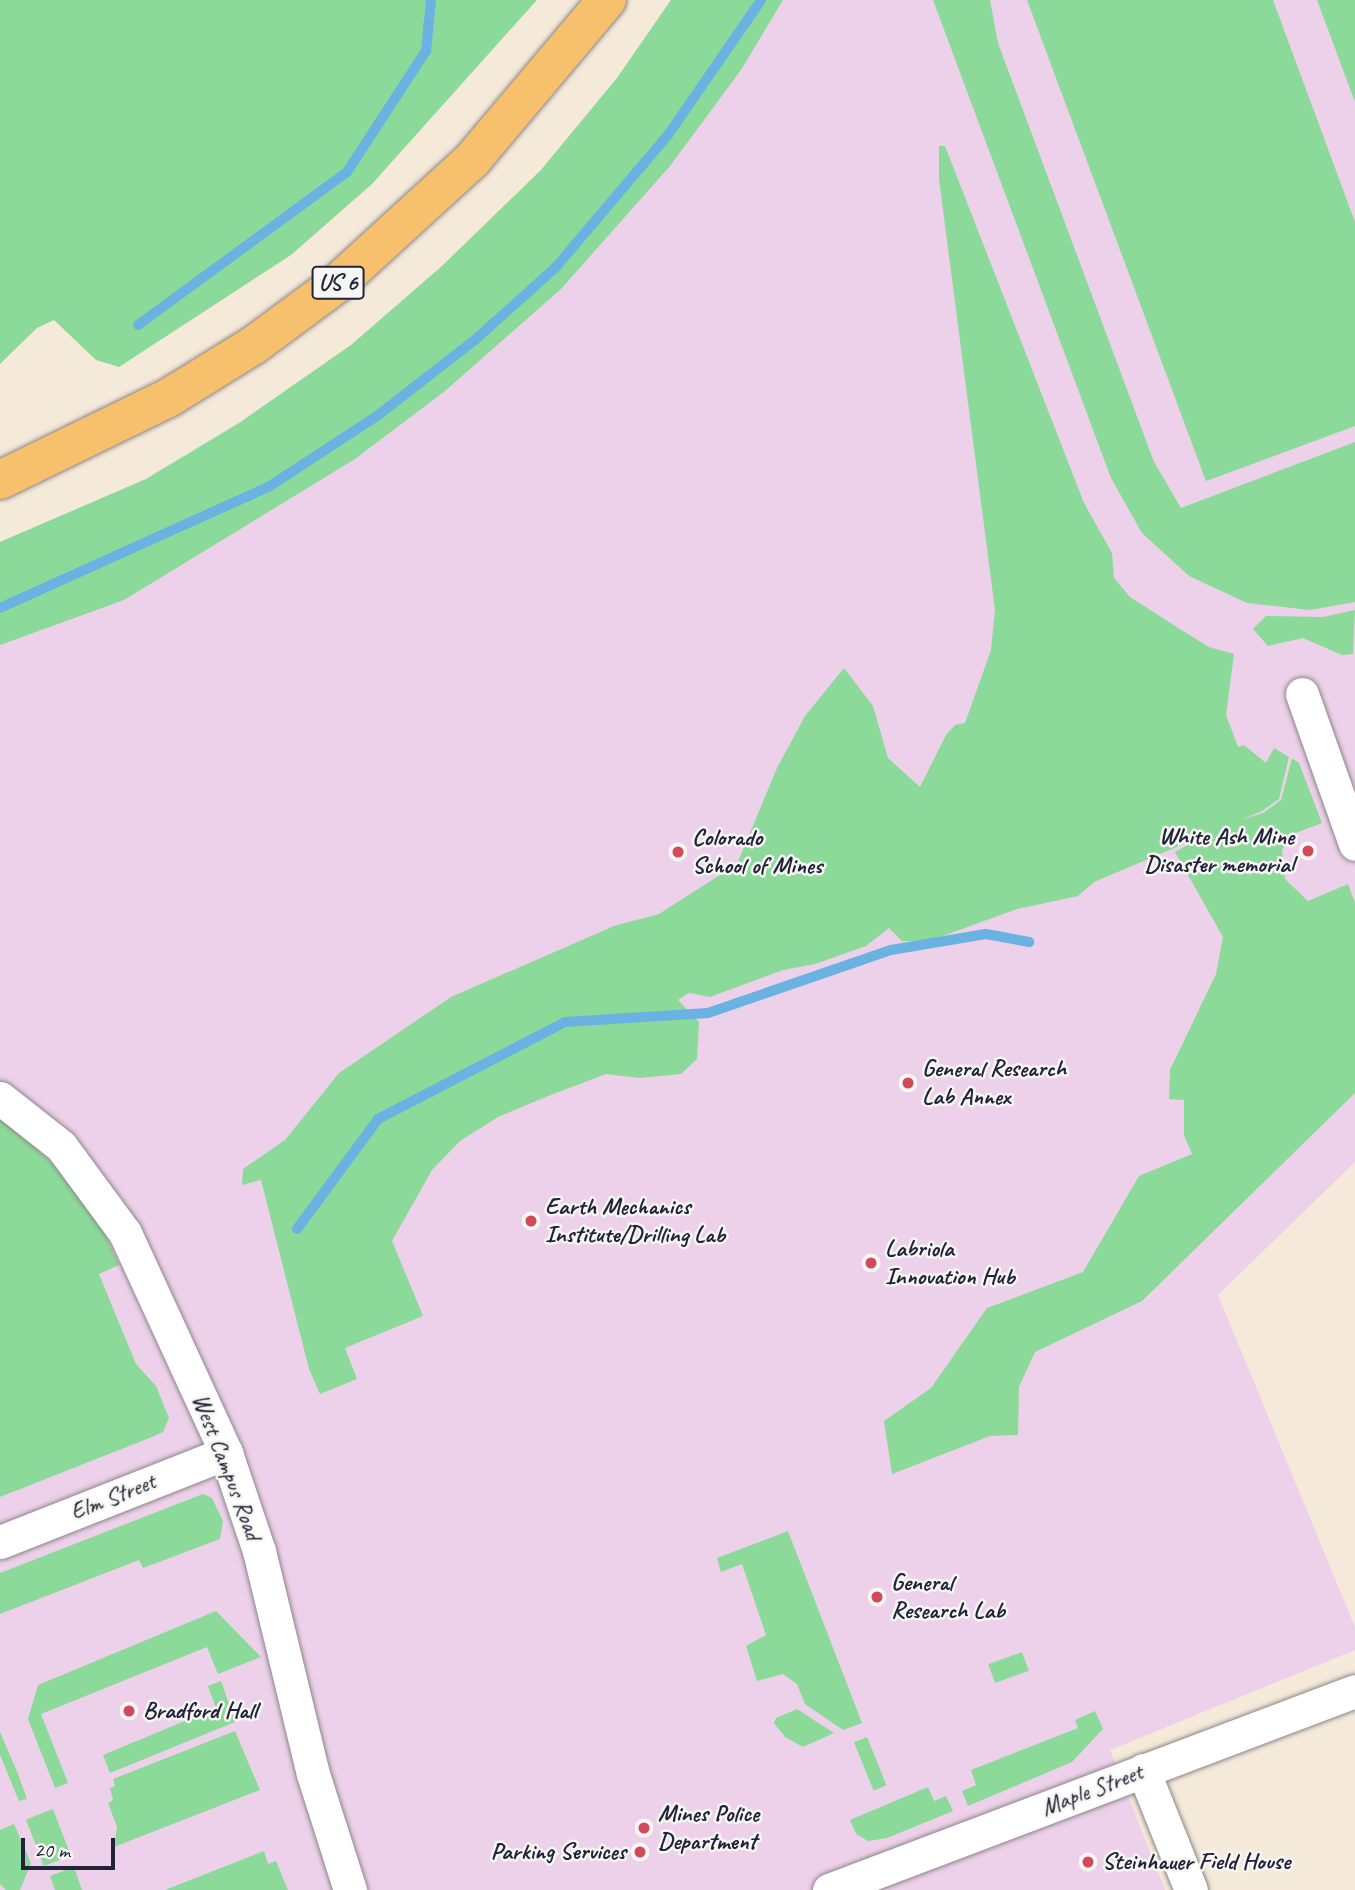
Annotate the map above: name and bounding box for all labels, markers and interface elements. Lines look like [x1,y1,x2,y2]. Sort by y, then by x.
road number: US 6 [310,264,366,302]
place label: White Ash Mine Disaster memorial [1144,823,1294,879]
place label: Colorado School of Mines [692,824,822,880]
marker: White Ash Mine Disaster memorial [1300,843,1316,859]
marker: Colorado School of Mines [670,844,686,860]
place label: General Research Lab Annex [922,1055,1066,1111]
marker: General Research Lab Annex [900,1075,916,1091]
place label: Earth Mechanics Institute/Drilling Lab [545,1193,726,1249]
marker: Earth Mechanics Institute/Drilling Lab [523,1213,539,1229]
place label: Labriola Innovation Hub [885,1235,1014,1291]
marker: Labriola Innovation Hub [863,1255,879,1271]
street label: West Campus Road [186,1390,268,1544]
street label: Elm Street [66,1467,160,1527]
place label: General Research Lab [891,1569,1005,1625]
marker: General Research Lab [869,1589,885,1605]
place label: Bradford Hall [143,1697,257,1725]
marker: Bradford Hall [121,1703,137,1719]
street label: Maple Street [1037,1757,1147,1823]
place label: Mines Police Department [658,1800,759,1856]
marker: Mines Police Department [636,1820,652,1836]
scale bar [24,1824,119,1868]
text: 20 m [34,1837,70,1863]
place label: Parking Services [491,1838,626,1866]
marker: Parking Services [632,1844,648,1860]
place label: Steinhauer Field House [1102,1848,1290,1876]
marker: Steinhauer Field House [1080,1854,1096,1870]

